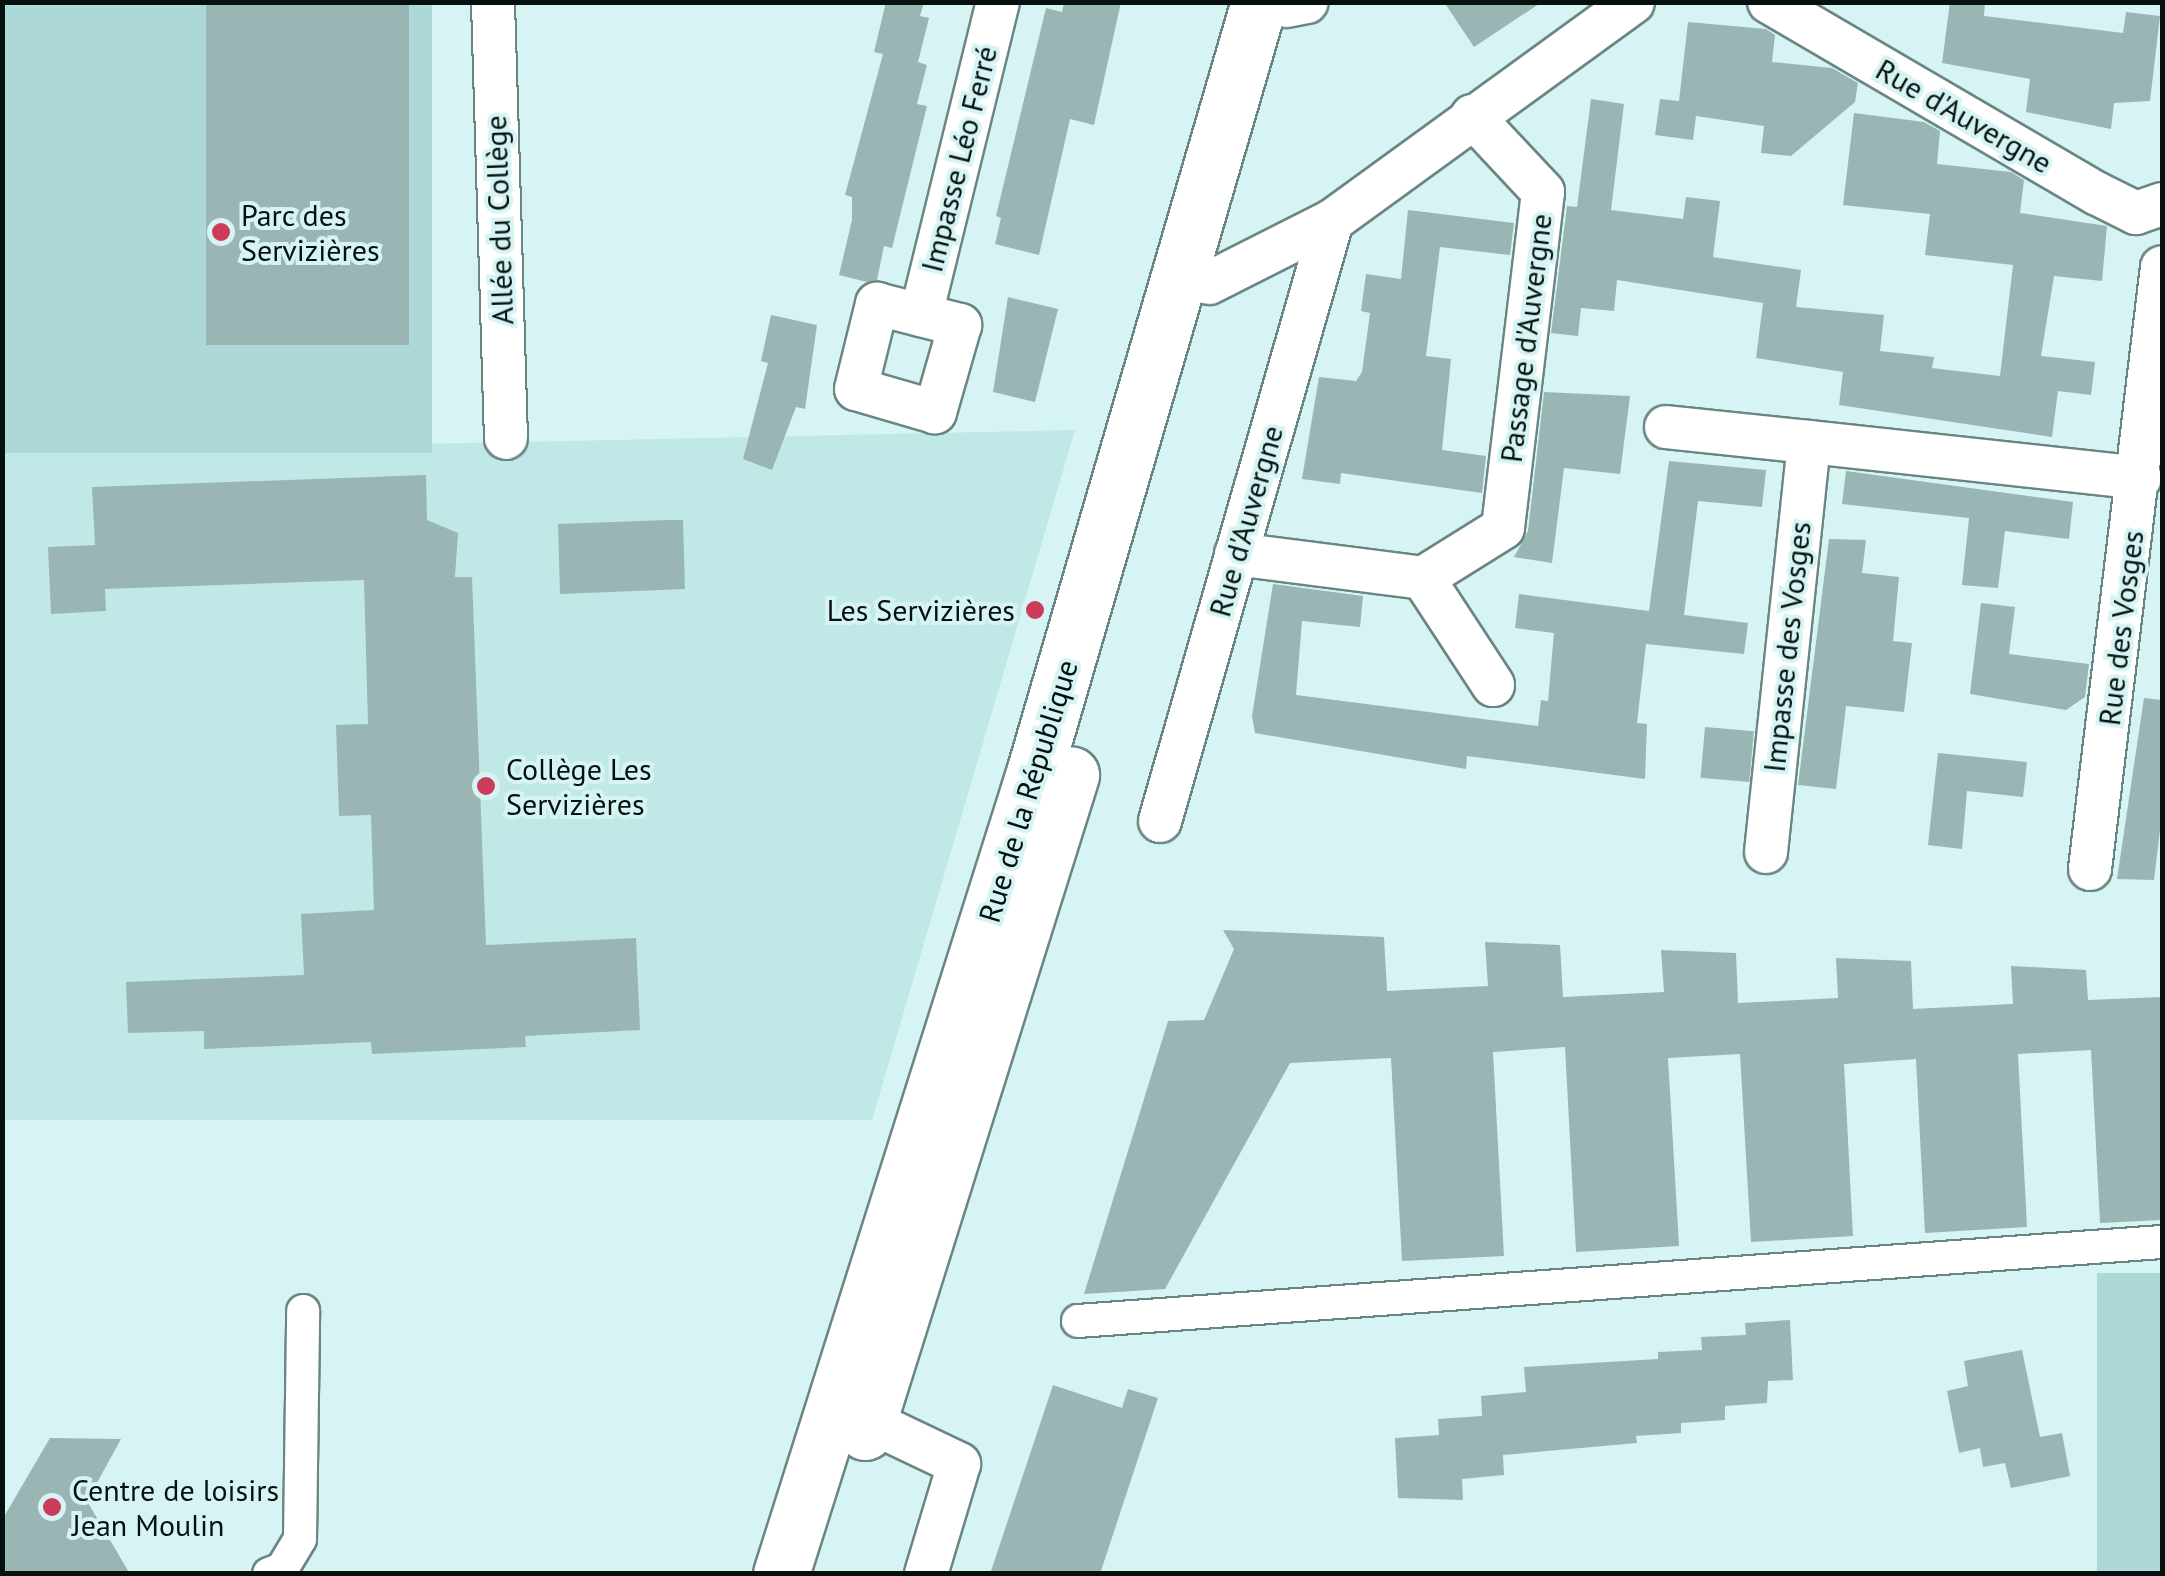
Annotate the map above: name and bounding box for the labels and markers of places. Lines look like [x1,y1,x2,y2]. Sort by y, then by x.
place label: Parc des Servizières [241,197,380,268]
marker: Parc des Servizières [210,221,232,243]
place label: Les Servizières [827,592,1015,628]
marker: Les Servizières [1024,599,1046,621]
place label: Collège Les Servizières [506,751,652,822]
marker: Collège Les Servizières [475,775,497,797]
place label: Centre de loisirs Jean Moulin [72,1472,279,1542]
marker: Centre de loisirs Jean Moulin [41,1496,63,1518]

